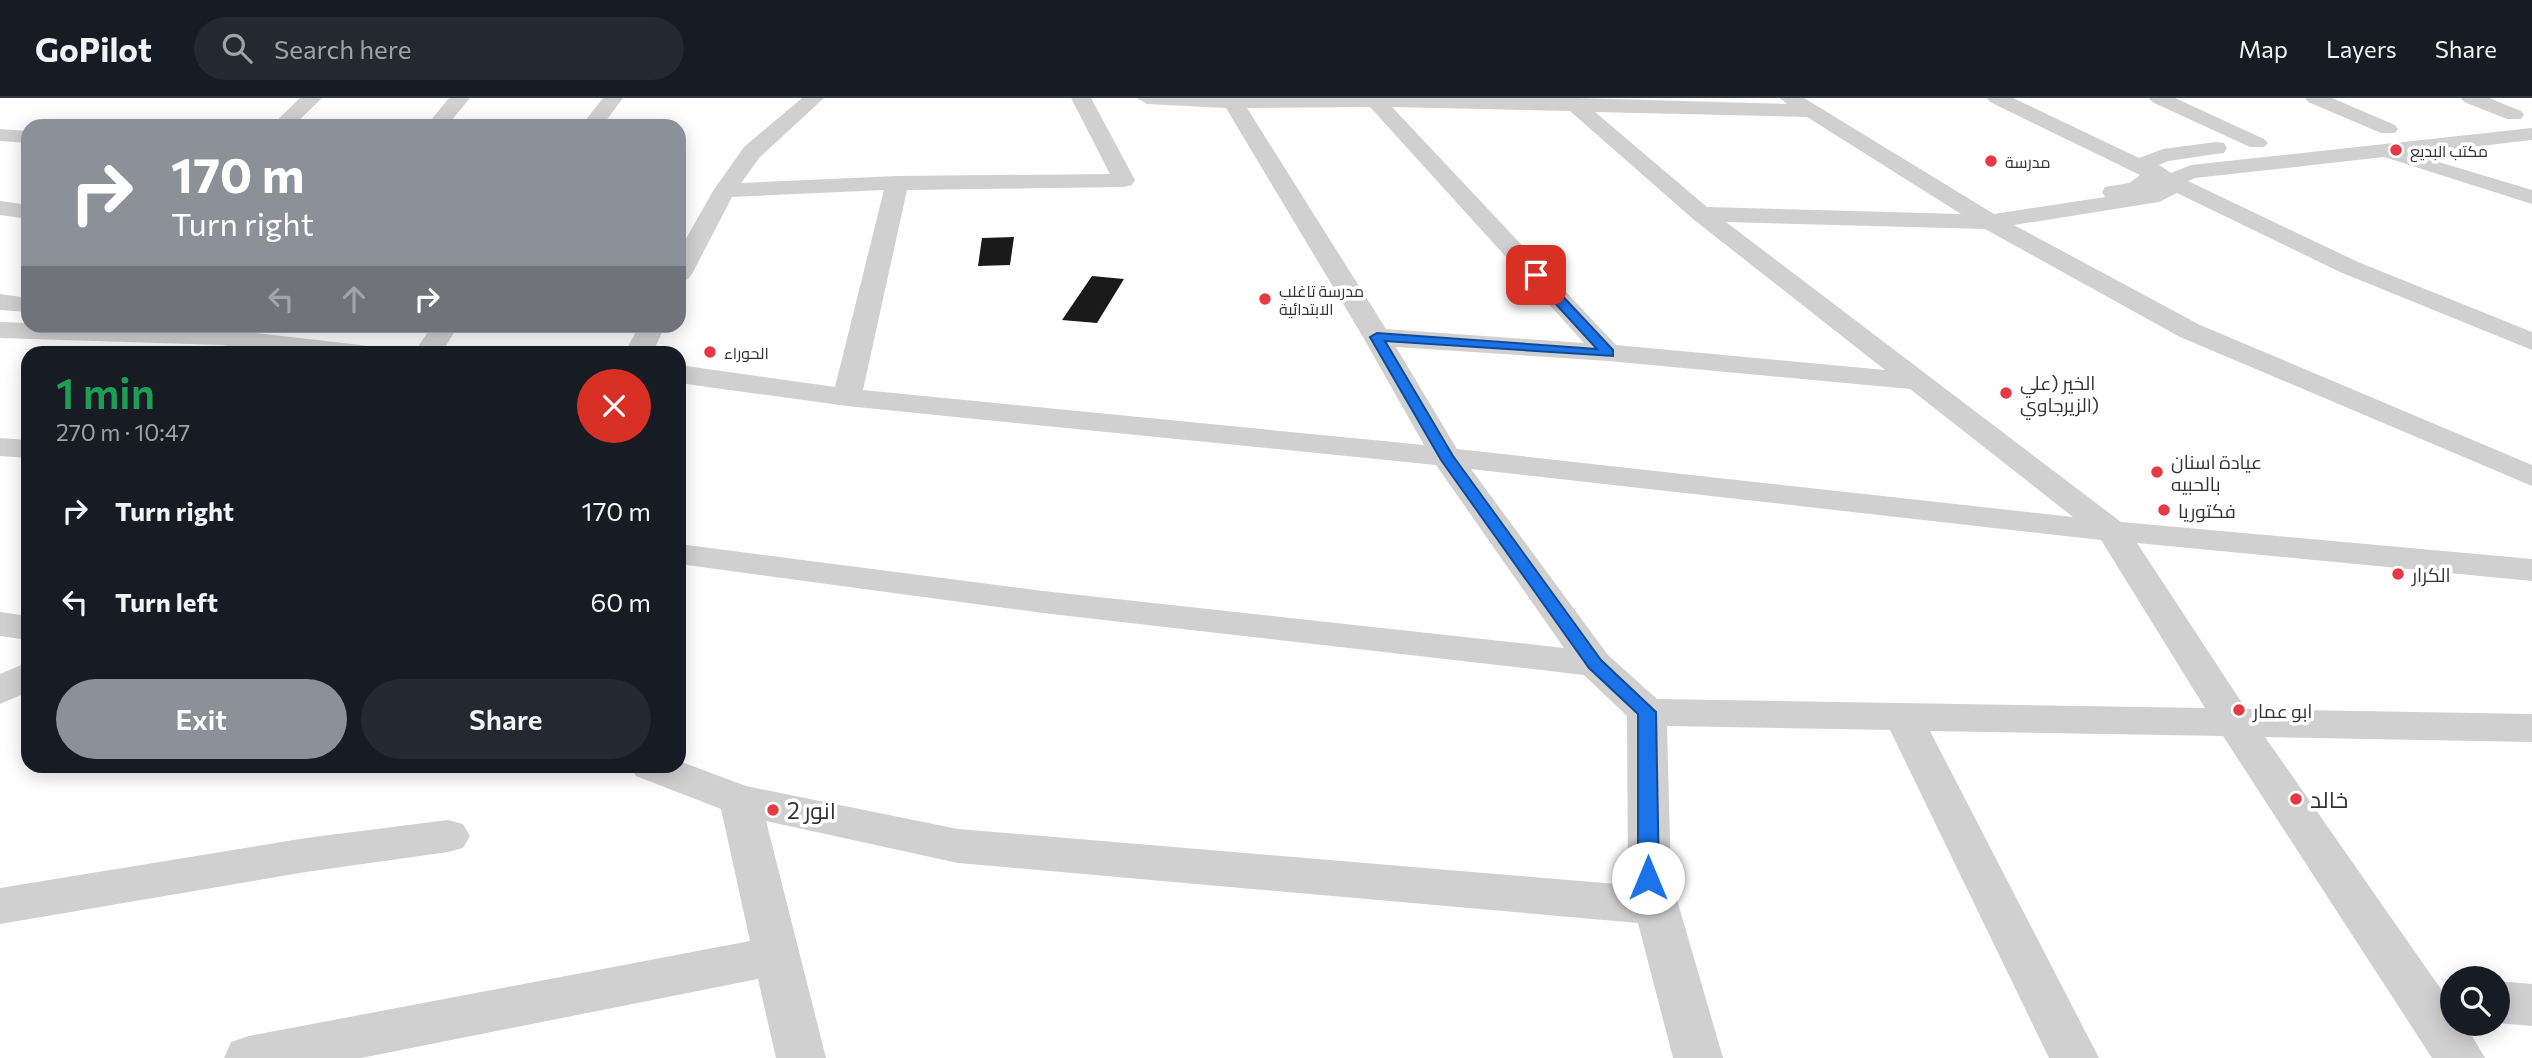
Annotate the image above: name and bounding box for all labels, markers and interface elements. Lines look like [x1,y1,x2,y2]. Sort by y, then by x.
search box [194,17,684,80]
text: GoPilot [35,28,152,69]
icon: search [218,29,256,67]
text: Search here [274,33,411,64]
text: Map [2239,34,2288,63]
text: Layers [2326,34,2397,63]
text: Share [2435,34,2497,63]
place label: مكتب البديع [2410,141,2488,163]
marker: مكتب البديع [2388,142,2404,158]
text: 170 m [171,143,304,203]
icon: right [56,147,147,238]
place label: مدرسة [2005,152,2051,172]
marker: مدرسة [1983,153,1999,169]
text: Turn right [171,203,314,243]
pin [1506,245,1566,305]
icon: arrive [1517,256,1555,294]
icon: left [262,280,300,318]
icon: ahead [335,280,373,318]
icon: right [408,280,446,318]
place label: مدرسة تاغلب الابتدائية [1279,281,1364,319]
marker: مدرسة تاغلب الابتدائية [1257,291,1273,307]
place label: الحوراء [724,343,769,363]
marker: الحوراء [702,344,718,360]
text: 1 min [56,366,155,418]
button: close [577,369,651,443]
place label: الخير (علي الزيرجاوي) [2020,371,2099,420]
marker: الخير (علي الزيرجاوي) [1998,385,2014,401]
text: 270 m · 10:47 [56,418,190,446]
place label: عيادة اسنان بالحبيه [2171,450,2262,495]
marker: عيادة اسنان بالحبيه [2149,464,2165,480]
icon: right [56,492,94,530]
text: Turn right [115,495,234,526]
text: 170 m [582,495,651,526]
place label: فكتوريا [2178,499,2236,523]
marker: فكتوريا [2156,502,2172,518]
place label: الكرار [2411,563,2451,587]
marker: الكرار [2390,566,2406,582]
icon: left [56,583,94,621]
text: Turn left [115,586,218,617]
text: 60 m [591,586,651,617]
button: Exit [56,679,347,759]
button: Share [361,679,651,759]
place label: ابو عمار [2252,699,2312,723]
marker: ابو عمار [2231,702,2247,718]
place label: خالد [2310,785,2348,813]
marker: خالد [2288,791,2304,807]
place label: انور 2 [787,796,836,824]
marker: انور 2 [765,802,781,818]
position arrow [1611,841,1685,915]
map controls [2440,966,2510,1036]
button: search [2440,966,2510,1036]

